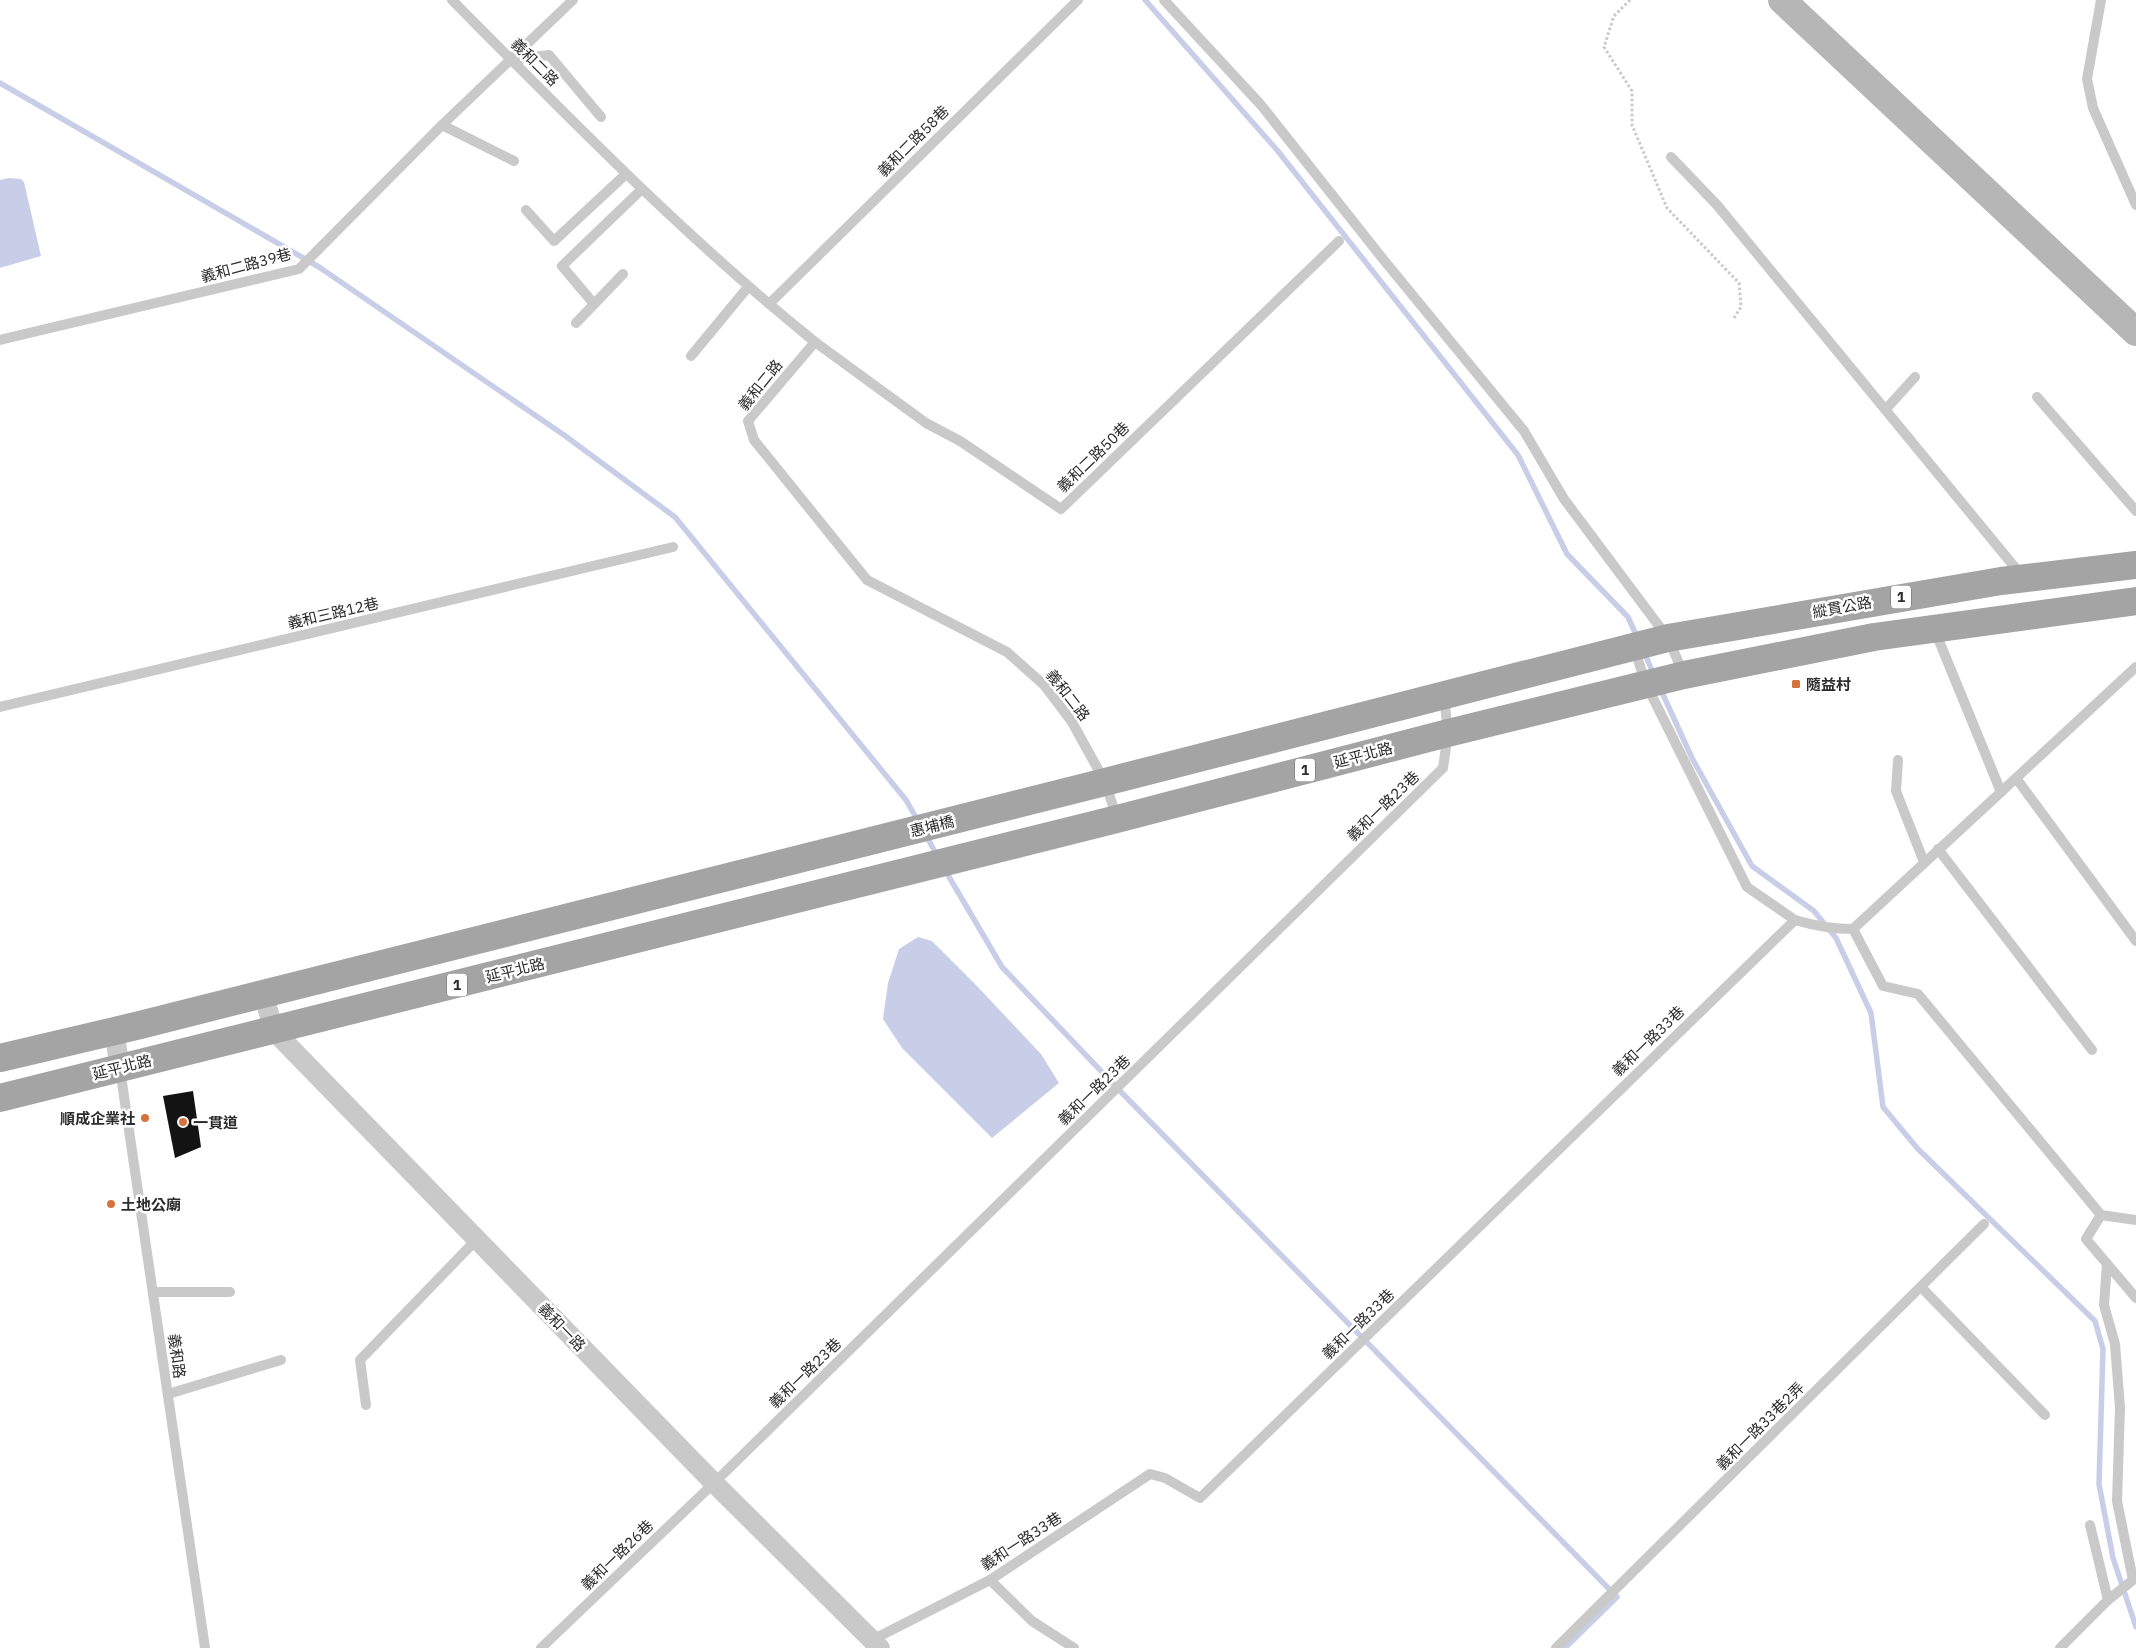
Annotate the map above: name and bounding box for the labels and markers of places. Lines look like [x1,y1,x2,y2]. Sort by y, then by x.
place label: 隨益村 [1806,675,1851,694]
marker: 隨益村 [1790,678,1802,690]
place label: 順成企業社 [60,1109,135,1128]
marker: 順成企業社 [139,1112,151,1124]
place label: 一貫道 [193,1113,238,1132]
marker: 一貫道 [177,1116,189,1128]
place label: 土地公廟 [121,1195,181,1214]
marker: 土地公廟 [105,1198,117,1210]

